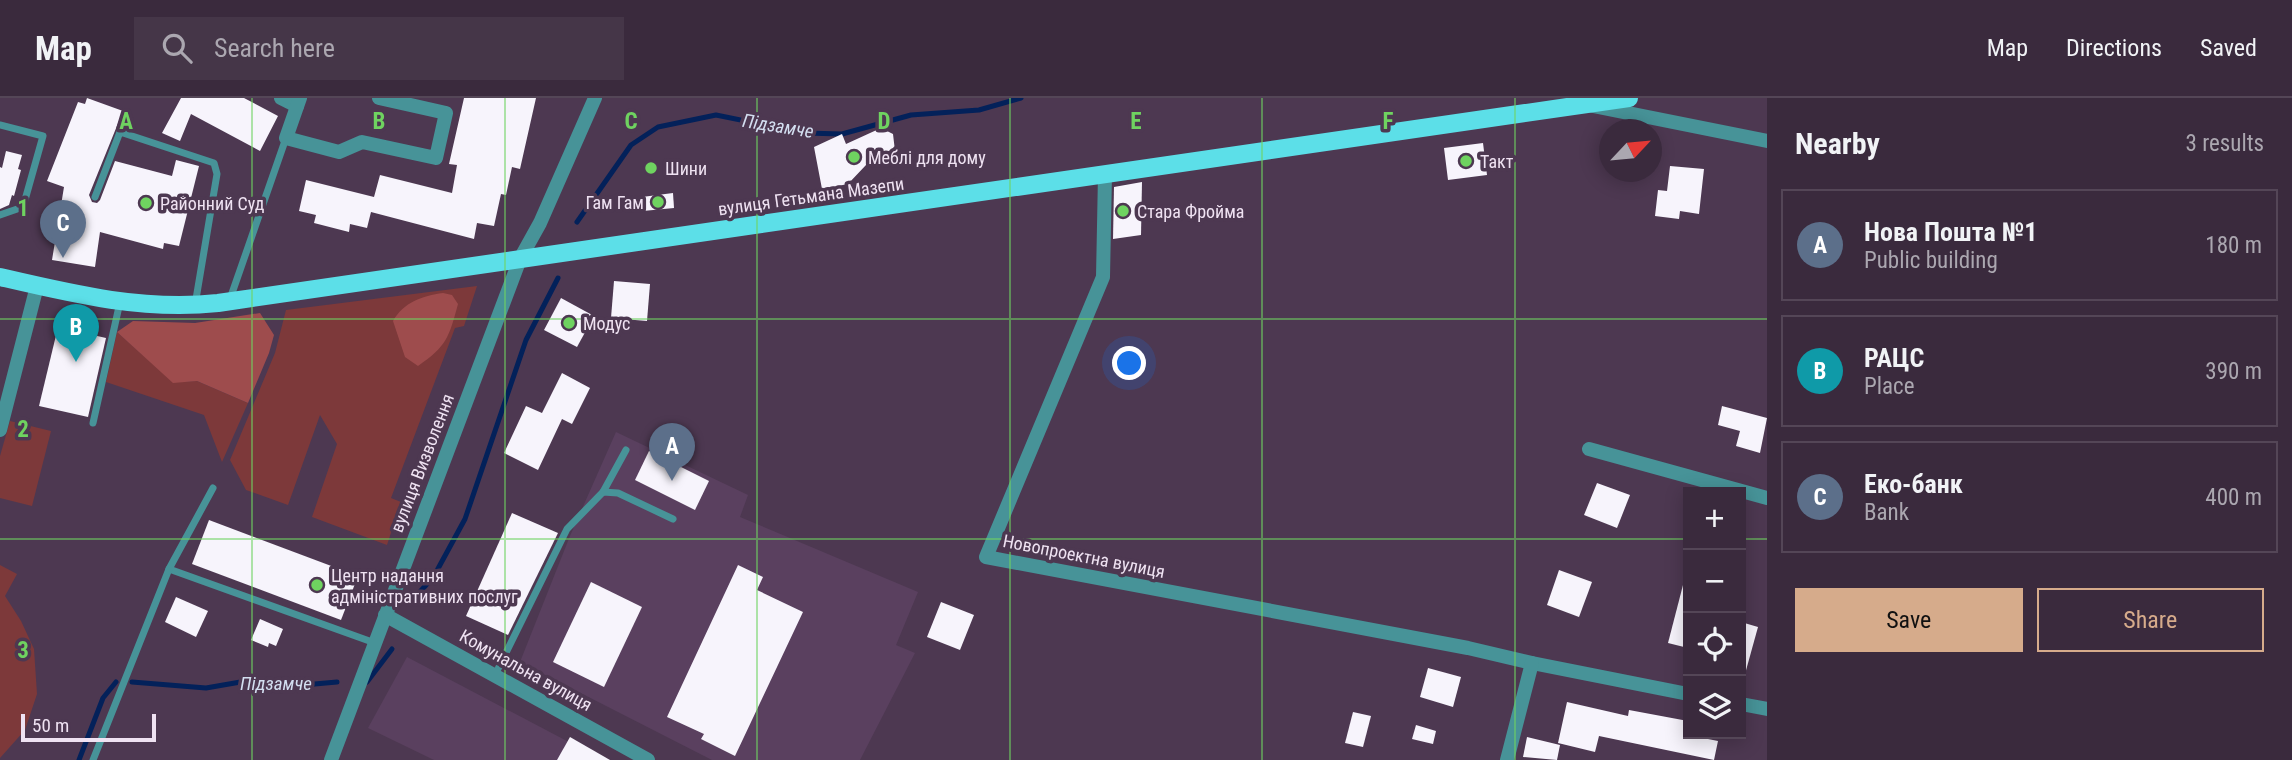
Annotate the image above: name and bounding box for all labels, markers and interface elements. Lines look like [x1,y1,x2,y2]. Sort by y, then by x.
search box [134,17,624,80]
text: Map [35,29,92,68]
icon: search [158,29,196,67]
text: Search here [214,33,335,63]
text: Map [1987,34,2028,62]
text: Directions [2066,34,2162,62]
text: Saved [2200,34,2257,62]
text: A [119,108,133,135]
text: B [373,108,385,135]
text: C [624,108,638,135]
text: D [878,108,891,135]
text: E [1130,108,1142,135]
text: F [1383,108,1394,135]
water label: Підзамче [741,109,815,143]
north arrow [1599,119,1662,182]
text: Nearby [1795,126,1880,161]
text: 3 results [2186,130,2264,157]
place label: Меблі для дому [868,147,986,168]
marker: Меблі для дому [846,149,862,165]
place label: Такт [1480,151,1514,172]
marker: Такт [1458,153,1474,169]
place label: Шини [665,158,707,179]
marker: Шини [643,160,659,176]
street label: вулиця Гетьмана Мазепи [717,173,905,219]
place label: Гам Гам [586,192,644,213]
place label: Районний Суд [160,193,265,214]
marker: Гам Гам [650,194,666,210]
text: 1 [17,195,29,222]
marker: Районний Суд [138,195,154,211]
pin: C [40,200,86,258]
place label: Стара Фройма [1137,201,1245,222]
marker: Стара Фройма [1115,203,1131,219]
text: Нова Пошта №1 [1864,217,2037,247]
text: A [1813,232,1827,259]
text: 180 m [2205,232,2262,259]
text: Public building [1864,247,1998,274]
pin: B [53,304,99,362]
place label: Модус [583,313,630,334]
marker: Модус [561,315,577,331]
text: РАЦС [1864,343,1924,373]
your location [1112,346,1146,380]
text: B [1814,358,1826,385]
text: 390 m [2205,358,2262,385]
text: Place [1864,373,1914,400]
street label: вулиця Визволення [386,391,458,535]
text: 2 [17,416,29,443]
pin: A [649,423,695,481]
text: Еко-банк [1864,469,1963,499]
text: C [1813,484,1827,511]
text: 400 m [2205,484,2262,511]
map controls [1683,487,1746,739]
button: + [1683,487,1746,550]
text: Bank [1864,499,1909,526]
street label: Новопроектна вулиця [1001,530,1167,582]
button: − [1683,550,1746,613]
place label: Центр надання адміністративних послуг [331,565,518,607]
marker: Центр надання адміністративних послуг [309,577,325,593]
button: Save [1795,588,2023,652]
button: Share [2037,588,2264,652]
button: locate [1683,613,1746,676]
street label: Комунальна вулиця [456,625,596,715]
text: 3 [17,637,29,664]
water label: Підзамче [240,672,312,695]
button: layers [1683,676,1746,739]
scale bar [21,711,156,743]
text: 50 m [32,714,69,737]

